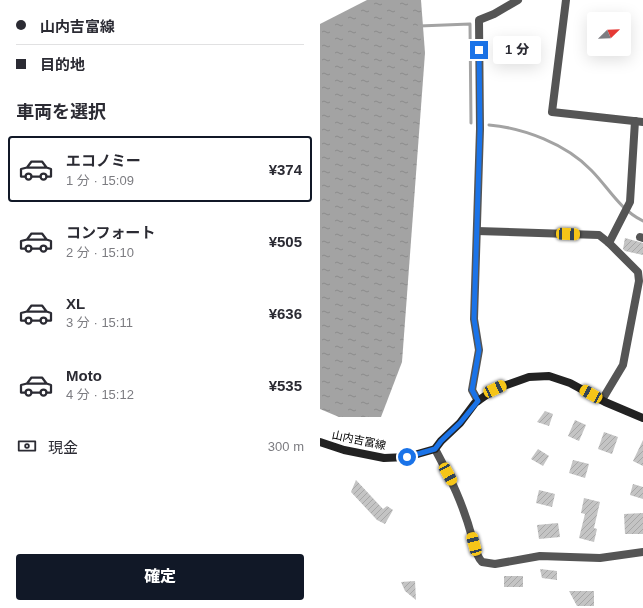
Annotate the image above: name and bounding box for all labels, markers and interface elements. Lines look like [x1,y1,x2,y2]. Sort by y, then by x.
north arrow [587,12,631,56]
map controls [587,12,631,56]
text: 山内吉富線 [40,18,115,35]
callout: 1 分 [493,36,541,64]
route end [470,41,488,59]
text: 1 分 [505,42,529,57]
text: 目的地 [40,56,85,73]
text: 車両を選択 [16,102,106,122]
icon: car [18,151,54,187]
text: エコノミー [66,152,141,169]
text: ¥374 [269,161,302,178]
text: 1 分 · 15:09 [66,173,134,188]
icon: car [18,223,54,259]
text: コンフォート [66,224,156,241]
car [556,228,580,240]
text: ¥505 [269,233,302,250]
text: 2 分 · 15:10 [66,245,134,260]
icon: car [18,295,54,331]
text: XL [66,295,85,312]
text: ¥636 [269,305,302,322]
text: 3 分 · 15:11 [66,315,133,330]
icon: car [18,367,54,403]
text: Moto [66,367,102,384]
text: ¥535 [269,377,302,394]
car [482,378,508,400]
car [578,383,604,405]
text: 4 分 · 15:12 [66,387,134,402]
street label: 山内吉富線 [331,428,387,452]
icon: cash [16,435,38,457]
text: 現金 [48,439,78,456]
text: 300 m [268,439,304,454]
route start [398,448,416,466]
car [437,461,459,487]
car [465,531,483,557]
button: 確定 [16,554,304,600]

